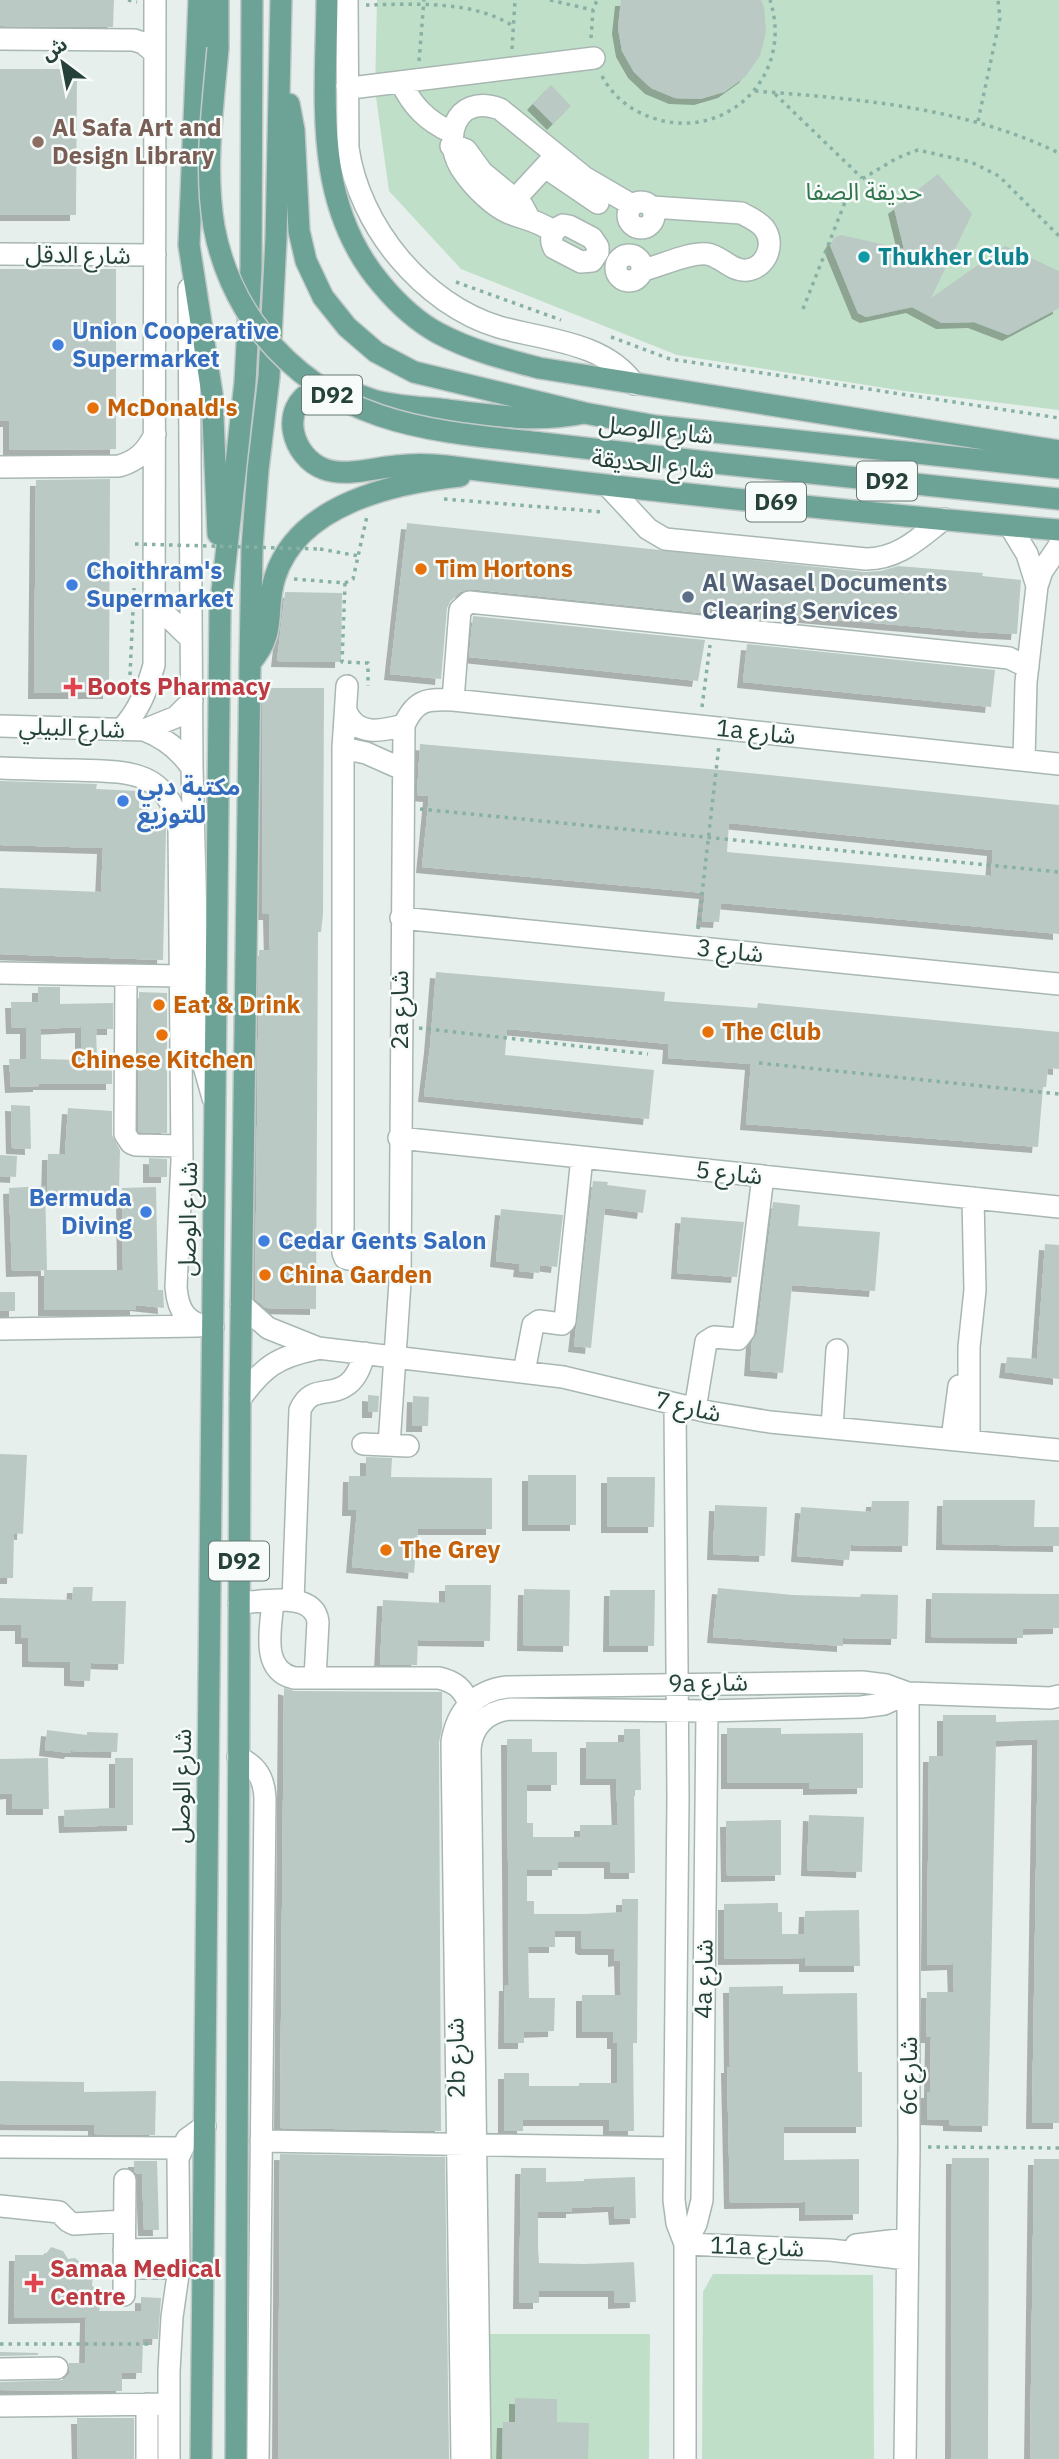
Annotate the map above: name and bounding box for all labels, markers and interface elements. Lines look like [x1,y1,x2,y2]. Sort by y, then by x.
north arrow [28,28,98,98]
text: ش [37,32,71,66]
place label: Al Safa Art and Design Library [52,111,222,171]
marker: Al Safa Art and Design Library [30,134,46,150]
park label: حديقة الصفا [806,175,922,207]
street label: شارع الدقل [25,237,131,273]
place label: Thukher Club [878,240,1029,272]
marker: Thukher Club [856,249,872,265]
place label: Union Cooperative Supermarket [72,314,279,374]
marker: Union Cooperative Supermarket [50,337,66,353]
road number: D92 [302,376,362,414]
place label: McDonald's [107,391,238,423]
marker: McDonald's [85,400,101,416]
street label: شارع الوصل [597,407,715,453]
street label: شارع الحديقة [590,441,716,487]
road number: D92 [857,461,917,500]
road number: D69 [746,482,806,522]
place label: Tim Hortons [435,552,573,584]
place label: Choithram's Supermarket [86,554,234,614]
marker: Tim Hortons [413,561,429,577]
place label: Al Wasael Documents Clearing Services [702,566,947,626]
marker: Choithram's Supermarket [64,577,80,593]
marker: Al Wasael Documents Clearing Services [680,589,696,605]
place label: Boots Pharmacy [87,670,271,702]
marker: Boots Pharmacy [65,679,81,695]
street label: شارع البيلي [18,709,126,748]
street label: 1a شارع [715,711,797,753]
place label: مكتبة دبي للتوزيع [137,770,240,833]
marker: مكتبة دبي للتوزيع [115,793,131,809]
street label: شارع 3 [695,931,765,971]
street label: 2a شارع [383,970,417,1050]
place label: Eat & Drink [173,988,300,1020]
marker: Eat & Drink [151,997,167,1013]
place label: The Club [722,1015,821,1047]
marker: The Club [700,1024,716,1040]
marker: Chinese Kitchen [154,1027,170,1043]
place label: Chinese Kitchen [71,1043,254,1075]
street label: شارع 5 [694,1153,764,1193]
street label: شارع الوصل [170,1161,206,1277]
place label: Bermuda Diving [29,1181,133,1241]
marker: Bermuda Diving [138,1204,154,1220]
place label: Cedar Gents Salon [278,1224,486,1256]
marker: Cedar Gents Salon [256,1233,272,1249]
place label: China Garden [279,1258,432,1290]
marker: China Garden [257,1267,273,1283]
street label: شارع 7 [652,1383,724,1431]
place label: The Grey [400,1533,501,1565]
road number: D92 [209,1542,269,1580]
marker: The Grey [378,1542,394,1558]
street label: 9a شارع [668,1665,748,1701]
street label: شارع الوصل [164,1728,200,1844]
street label: 4a شارع [686,1939,722,2019]
street label: 2b شارع [438,2017,474,2099]
street label: 6c شارع [892,2037,926,2115]
street label: 11a شارع [709,2228,805,2266]
place label: Samaa Medical Centre [50,2252,221,2312]
marker: Samaa Medical Centre [24,2273,44,2293]

